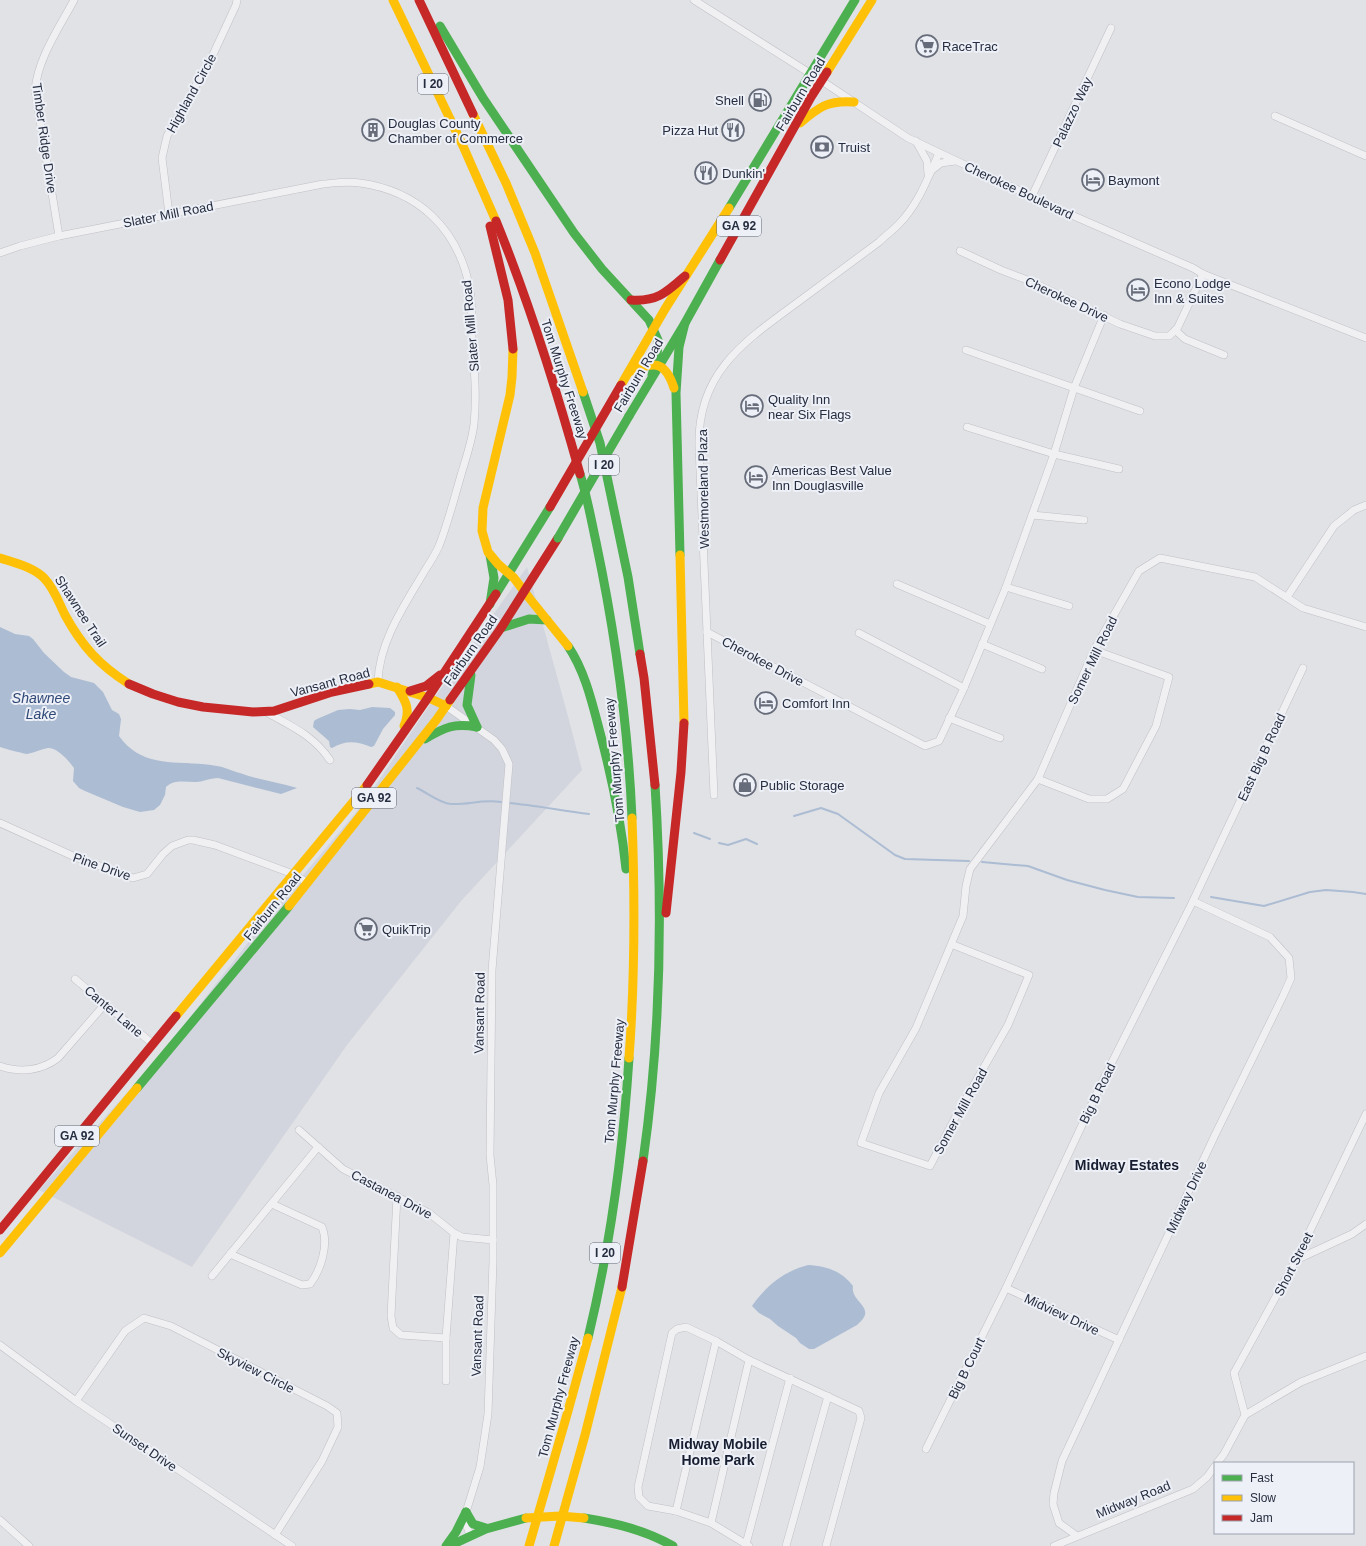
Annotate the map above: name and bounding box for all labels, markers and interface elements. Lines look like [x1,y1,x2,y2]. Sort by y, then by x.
supermarket icon: RaceTrac [914,33,940,59]
place label: RaceTrac [942,39,998,54]
street label: Highland Circle [164,51,219,135]
street label: Fairburn Road [773,55,828,134]
road number: I 20 [418,74,448,94]
street label: Palazzo Way [1050,74,1095,150]
street label: Timber Ridge Drive [29,82,60,194]
fuel station icon: Shell [747,87,773,113]
place label: Shell [715,93,744,108]
place label: Douglas County Chamber of Commerce [388,116,523,146]
building icon: Douglas County Chamber of Commerce [360,117,386,143]
restaurant icon: Pizza Hut [720,117,746,143]
place label: Pizza Hut [662,123,718,138]
bank icon: Truist [809,134,835,160]
place label: Truist [838,140,870,155]
street label: Cherokee Boulevard [962,159,1076,222]
restaurant icon: Dunkin' [693,160,719,186]
place label: Dunkin' [722,166,765,181]
hotel icon: Baymont [1080,167,1106,193]
place label: Baymont [1108,173,1160,188]
street label: Slater Mill Road [122,198,215,231]
road number: GA 92 [717,216,761,236]
street label: Cherokee Drive [1023,274,1111,325]
place label: Econo Lodge Inn & Suites [1154,276,1231,306]
hotel icon: Econo Lodge Inn & Suites [1125,277,1151,303]
street label: Slater Mill Road [459,280,482,372]
street label: Tom Murphy Freeway [538,317,591,441]
street label: Fairburn Road [611,336,666,415]
place label: Quality Inn near Six Flags [768,392,852,422]
hotel icon: Quality Inn near Six Flags [739,393,765,419]
street label: Westmoreland Plaza [695,428,712,549]
road number: I 20 [589,455,619,475]
place label: Americas Best Value Inn Douglasville [772,463,892,493]
hotel icon: Americas Best Value Inn Douglasville [743,464,769,490]
street label: Shawnee Trail [52,573,109,650]
street label: Fairburn Road [440,612,500,689]
street label: Somer Mill Road [1065,614,1120,707]
street label: Cherokee Drive [719,634,806,689]
street label: Vansant Road [289,665,371,700]
water label: Shawnee Lake [12,690,70,722]
hotel icon: Comfort Inn [753,690,779,716]
place label: Comfort Inn [782,696,850,711]
street label: Tom Murphy Freeway [602,697,627,823]
street label: East Big B Road [1234,711,1288,804]
shop icon: Public Storage [732,772,758,798]
place label: Public Storage [760,778,845,793]
road number: GA 92 [352,788,396,808]
street label: Pine Drive [71,850,133,883]
street label: Fairburn Road [240,869,304,943]
supermarket icon: QuikTrip [353,916,379,942]
place label: QuikTrip [382,922,431,937]
street label: Vansant Road [471,972,488,1054]
street label: Canter Lane [81,983,146,1040]
street label: Tom Murphy Freeway [602,1018,627,1144]
street label: Big B Road [1076,1060,1119,1126]
street label: Somer Mill Road [931,1066,990,1157]
road number: GA 92 [55,1126,99,1146]
district label: Midway Estates [1075,1157,1179,1173]
street label: Midway Drive [1163,1159,1210,1236]
street label: Castanea Drive [349,1167,435,1222]
street label: Short Street [1271,1230,1316,1299]
road number: I 20 [590,1243,620,1263]
street label: Midview Drive [1022,1291,1102,1338]
street label: Vansant Road [469,1295,486,1377]
street label: Tom Murphy Freeway [535,1334,582,1459]
street label: Big B Court [945,1335,988,1401]
street label: Skyview Circle [215,1345,297,1396]
street label: Sunset Drive [110,1420,180,1474]
district label: Midway Mobile Home Park [669,1436,768,1468]
legend [1214,1462,1354,1534]
text: Fast [1250,1471,1274,1485]
street label: Midway Road [1094,1478,1173,1521]
text: Slow [1250,1491,1276,1505]
text: Jam [1250,1511,1273,1525]

